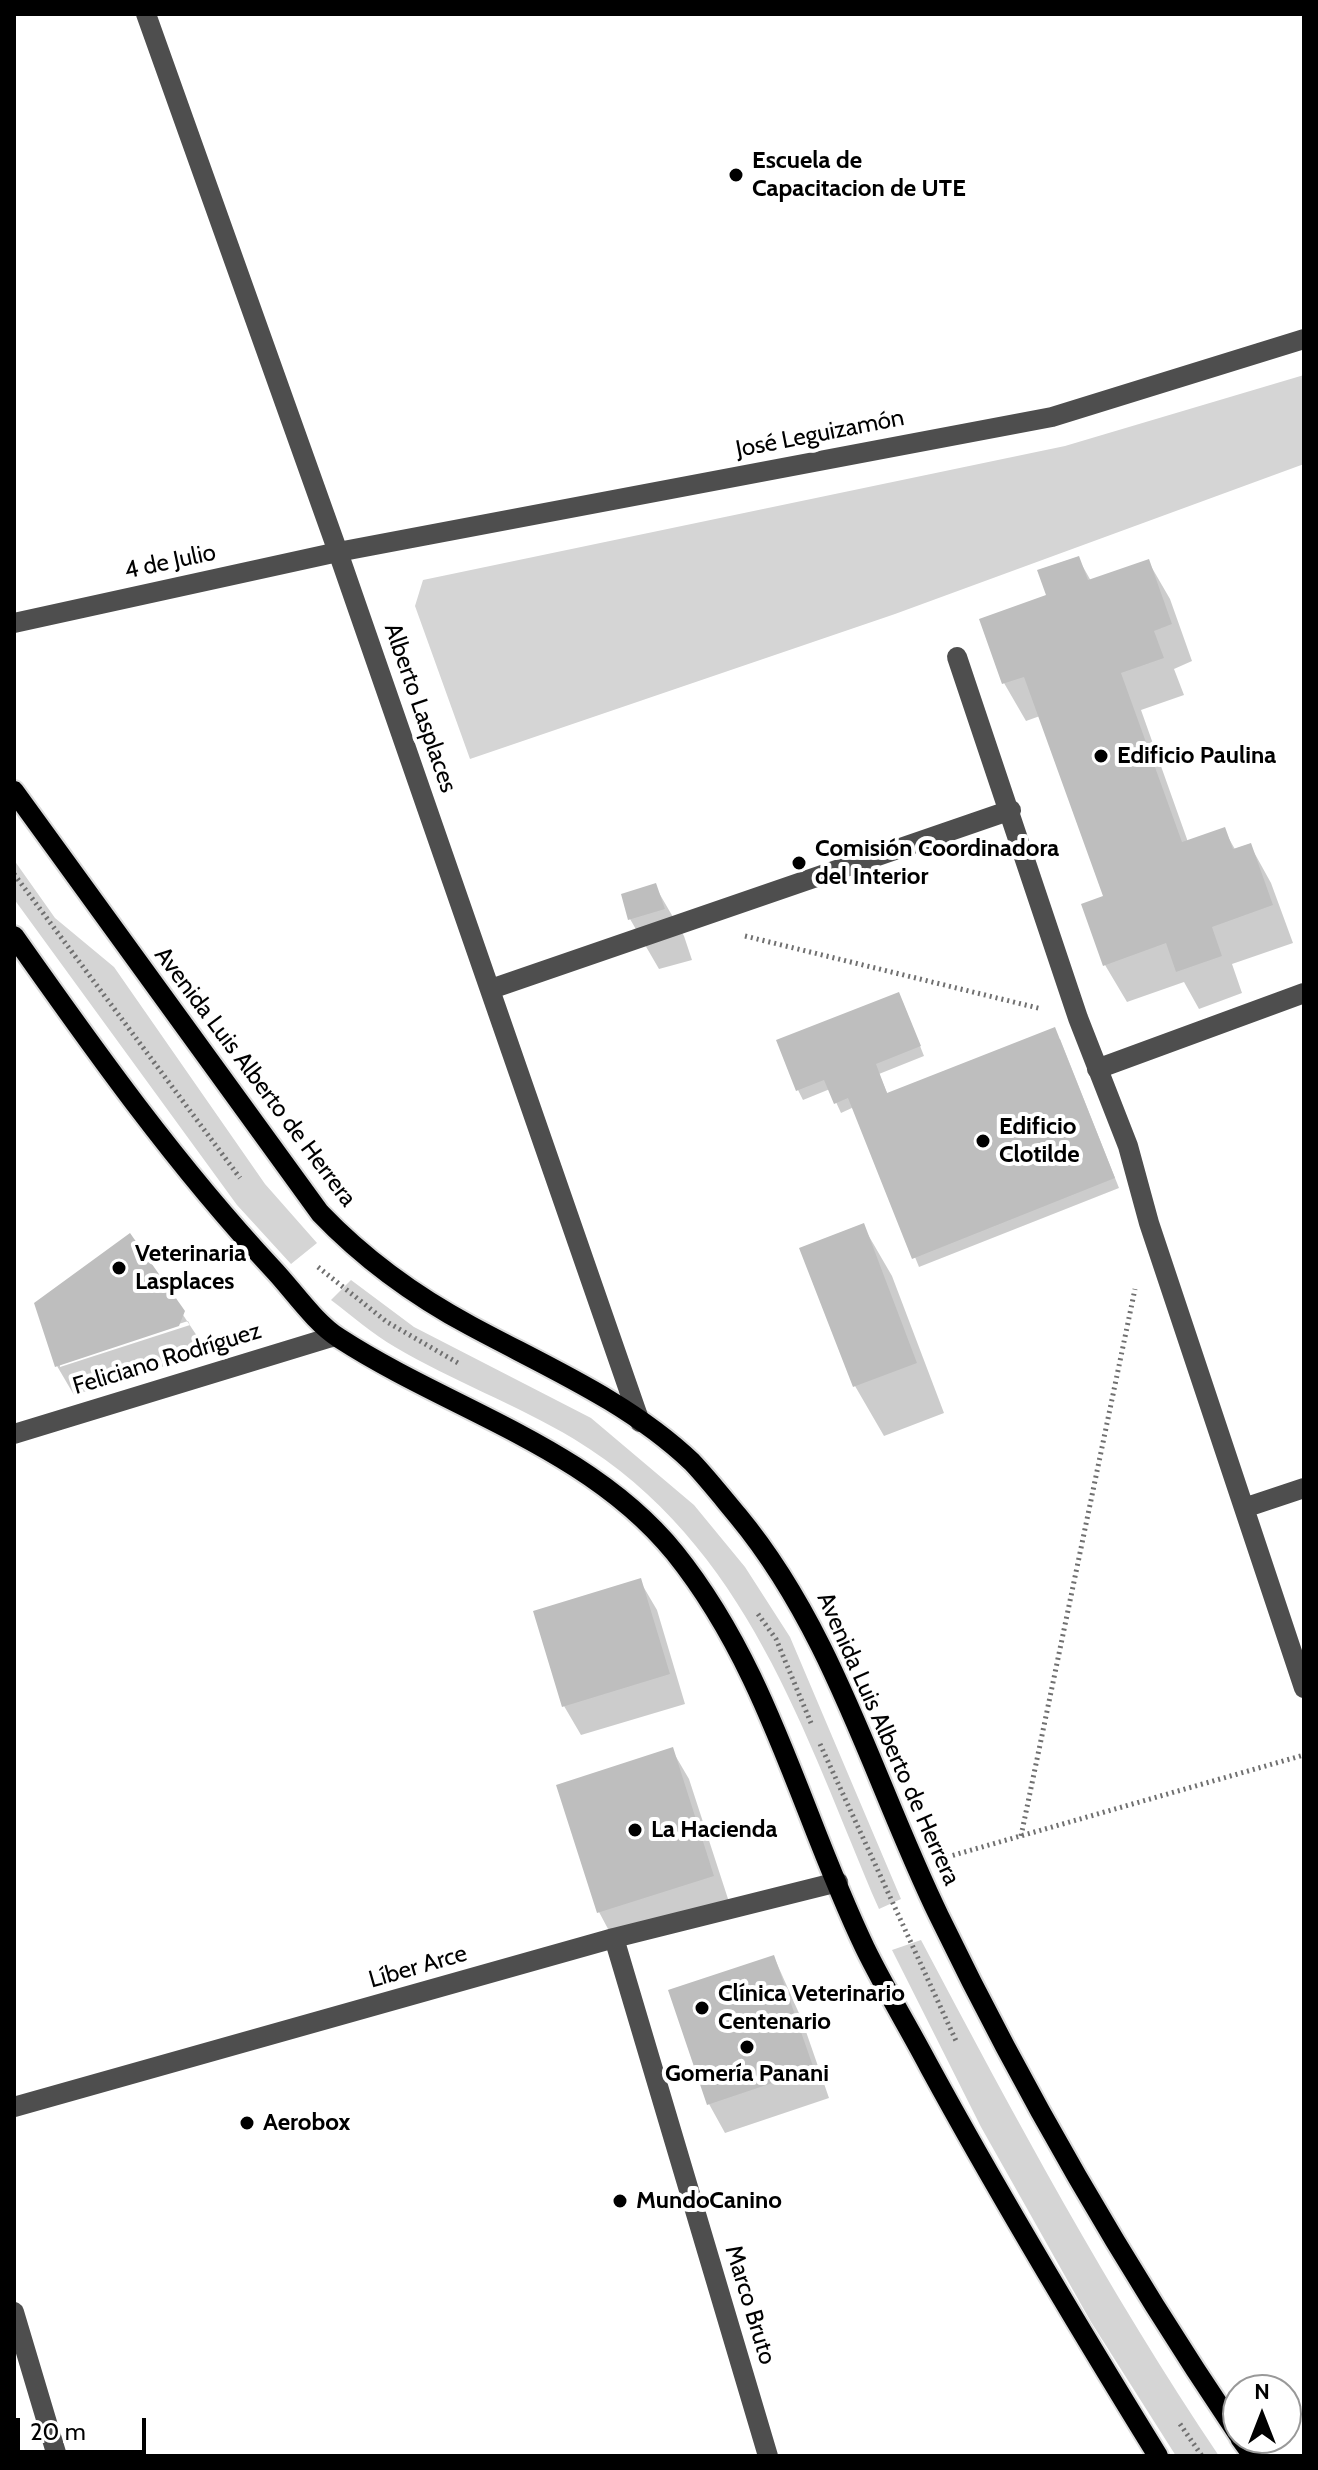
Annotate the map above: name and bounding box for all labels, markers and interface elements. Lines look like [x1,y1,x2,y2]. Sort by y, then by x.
place label: Escuela de Capacitacion de UTE [752,147,966,203]
marker: Escuela de Capacitacion de UTE [727,166,745,184]
street label: José Leguizamón [733,404,907,464]
street label: 4 de Julio [122,538,218,586]
street label: Alberto Lasplaces [378,620,462,796]
place label: Edificio Paulina [1117,742,1276,770]
marker: Edificio Paulina [1092,747,1110,765]
place label: Comisión Coordinadora del Interior [815,835,1059,891]
marker: Comisión Coordinadora del Interior [790,854,808,872]
street label: Avenida Luis Alberto de Herrera [148,942,362,1212]
place label: Edificio Clotilde [999,1113,1080,1169]
marker: Edificio Clotilde [974,1132,992,1150]
place label: Veterinaria Lasplaces [135,1240,246,1296]
marker: Veterinaria Lasplaces [110,1259,128,1277]
street label: Feliciano Rodríguez [69,1317,265,1401]
street label: Avenida Luis Alberto de Herrera [810,1588,966,1890]
place label: La Hacienda [651,1816,778,1844]
marker: La Hacienda [626,1821,644,1839]
street label: Líber Arce [366,1939,470,1995]
place label: Clínica Veterinario Centenario [718,1980,905,2036]
marker: Clínica Veterinario Centenario [693,1999,711,2017]
marker: Gomería Panani [738,2038,756,2056]
place label: Gomería Panani [665,2060,829,2088]
place label: Aerobox [263,2109,350,2137]
marker: Aerobox [238,2114,256,2132]
place label: MundoCanino [636,2187,782,2215]
marker: MundoCanino [611,2192,629,2210]
street label: Marco Bruto [718,2242,782,2368]
north arrow [1222,2374,1302,2454]
text: N [1254,2378,1270,2405]
scale bar [20,2402,150,2452]
text: 20 m [30,2417,86,2446]

